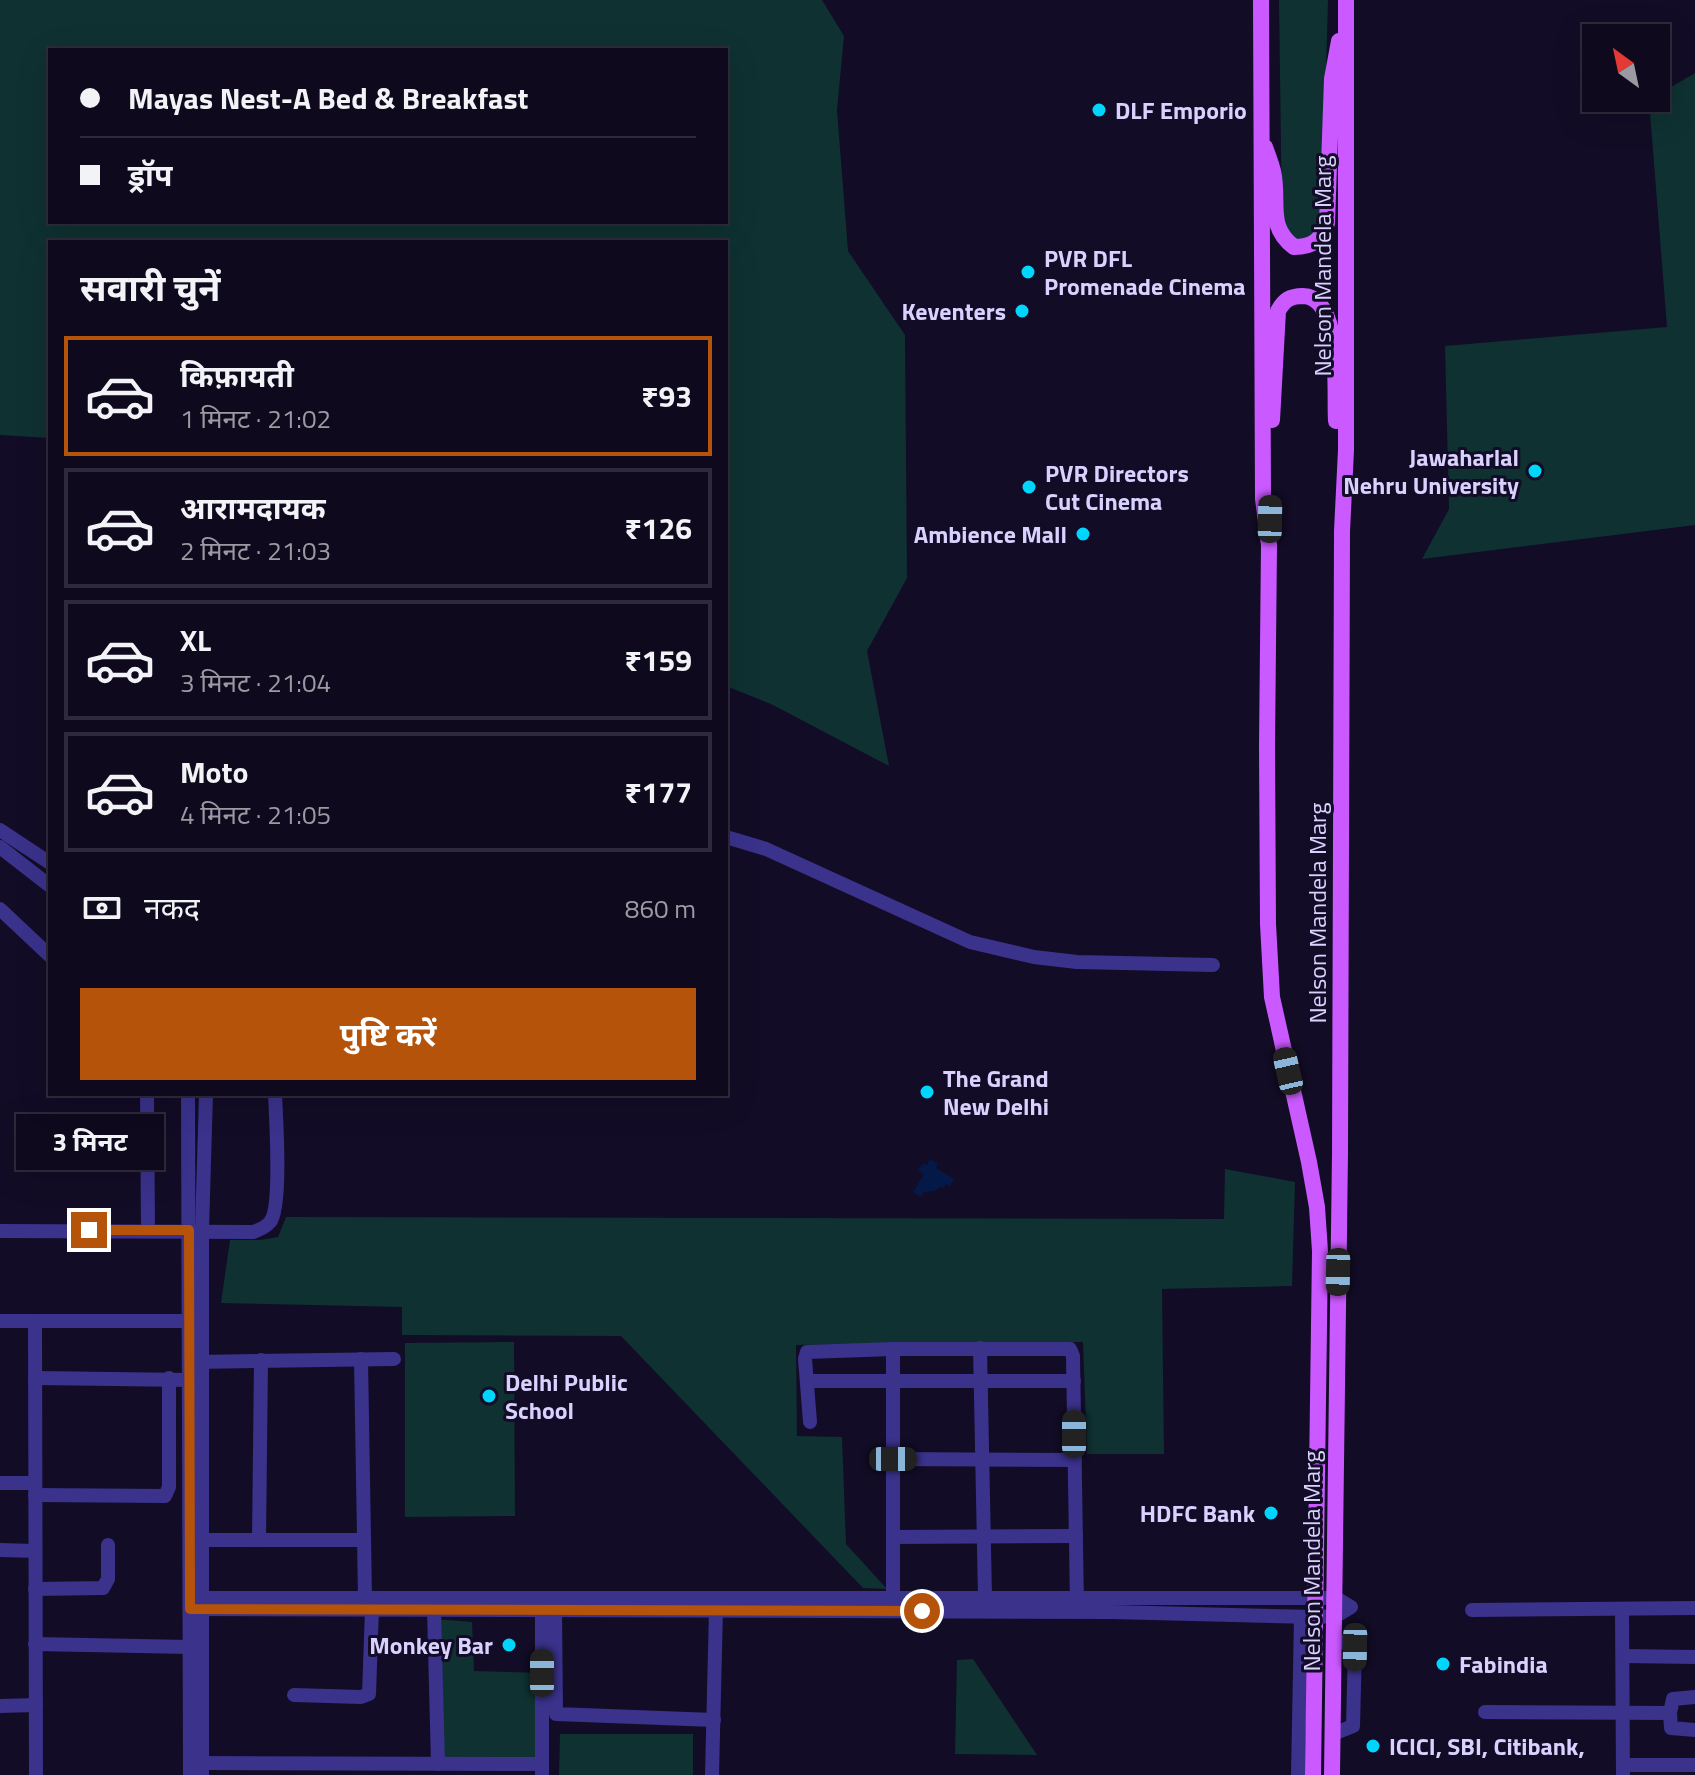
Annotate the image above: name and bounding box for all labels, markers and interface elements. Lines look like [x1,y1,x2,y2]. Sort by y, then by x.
north arrow [1582,24,1670,112]
map controls [1582,24,1670,112]
text: Mayas Nest-A Bed & Breakfast [128,75,529,121]
place label: DLF Emporio [1115,92,1247,128]
marker: DLF Emporio [1090,101,1108,119]
text: ड्रॉप [128,152,172,198]
street label: Nelson Mandela Marg [1304,155,1340,377]
place label: PVR DFL Promenade Cinema [1044,240,1246,304]
text: सवारी चुनें [80,260,220,315]
marker: PVR DFL Promenade Cinema [1019,263,1037,281]
place label: Keventers [902,293,1006,329]
marker: Keventers [1013,302,1031,320]
text: किफ़ायती [180,353,294,399]
icon: car [84,360,156,432]
text: ₹93 [641,373,692,419]
text: 1 मिनट · 21:02 [180,399,331,438]
place label: Jawaharlal Nehru University [1343,439,1519,503]
place label: PVR Directors Cut Cinema [1045,455,1189,519]
marker: Jawaharlal Nehru University [1526,462,1544,480]
marker: PVR Directors Cut Cinema [1020,478,1038,496]
text: आरामदायक [180,485,326,531]
icon: car [84,492,156,564]
car [1258,495,1282,543]
text: ₹126 [624,505,692,551]
place label: Ambience Mall [914,516,1067,552]
marker: Ambience Mall [1074,525,1092,543]
text: 2 मिनट · 21:03 [180,531,331,570]
text: XL [180,617,211,663]
icon: car [84,624,156,696]
text: ₹159 [624,637,692,683]
text: 3 मिनट · 21:04 [180,663,331,702]
text: Moto [180,749,248,795]
icon: car [84,756,156,828]
text: ₹177 [624,769,692,815]
text: 4 मिनट · 21:05 [180,795,331,834]
street label: Nelson Mandela Marg [1299,802,1335,1024]
text: नकद [144,885,200,931]
icon: cash [80,886,124,930]
text: 860 m [625,889,696,928]
button: पुष्टि करें [80,988,696,1080]
car [1271,1045,1305,1097]
place label: The Grand New Delhi [943,1060,1049,1124]
marker: The Grand New Delhi [918,1083,936,1101]
callout: 3 मिनट [15,1114,163,1170]
text: 3 मिनट [53,1122,127,1161]
route end [71,1212,107,1248]
car [1326,1248,1350,1296]
place label: Delhi Public School [505,1364,628,1428]
marker: Delhi Public School [480,1387,498,1405]
car [1062,1410,1086,1458]
car [869,1447,917,1471]
street label: Nelson Mandela Marg [1293,1450,1329,1672]
place label: HDFC Bank [1140,1495,1256,1531]
marker: HDFC Bank [1262,1504,1280,1522]
route start [904,1593,940,1629]
car [1343,1623,1367,1671]
place label: Monkey Bar [369,1627,493,1663]
marker: Monkey Bar [500,1636,518,1654]
place label: Fabindia [1459,1646,1548,1682]
car [530,1649,554,1697]
marker: Fabindia [1434,1655,1452,1673]
place label: ICICI, SBI, Citibank, [1389,1728,1585,1764]
marker: ICICI, SBI, Citibank, [1364,1737,1382,1755]

